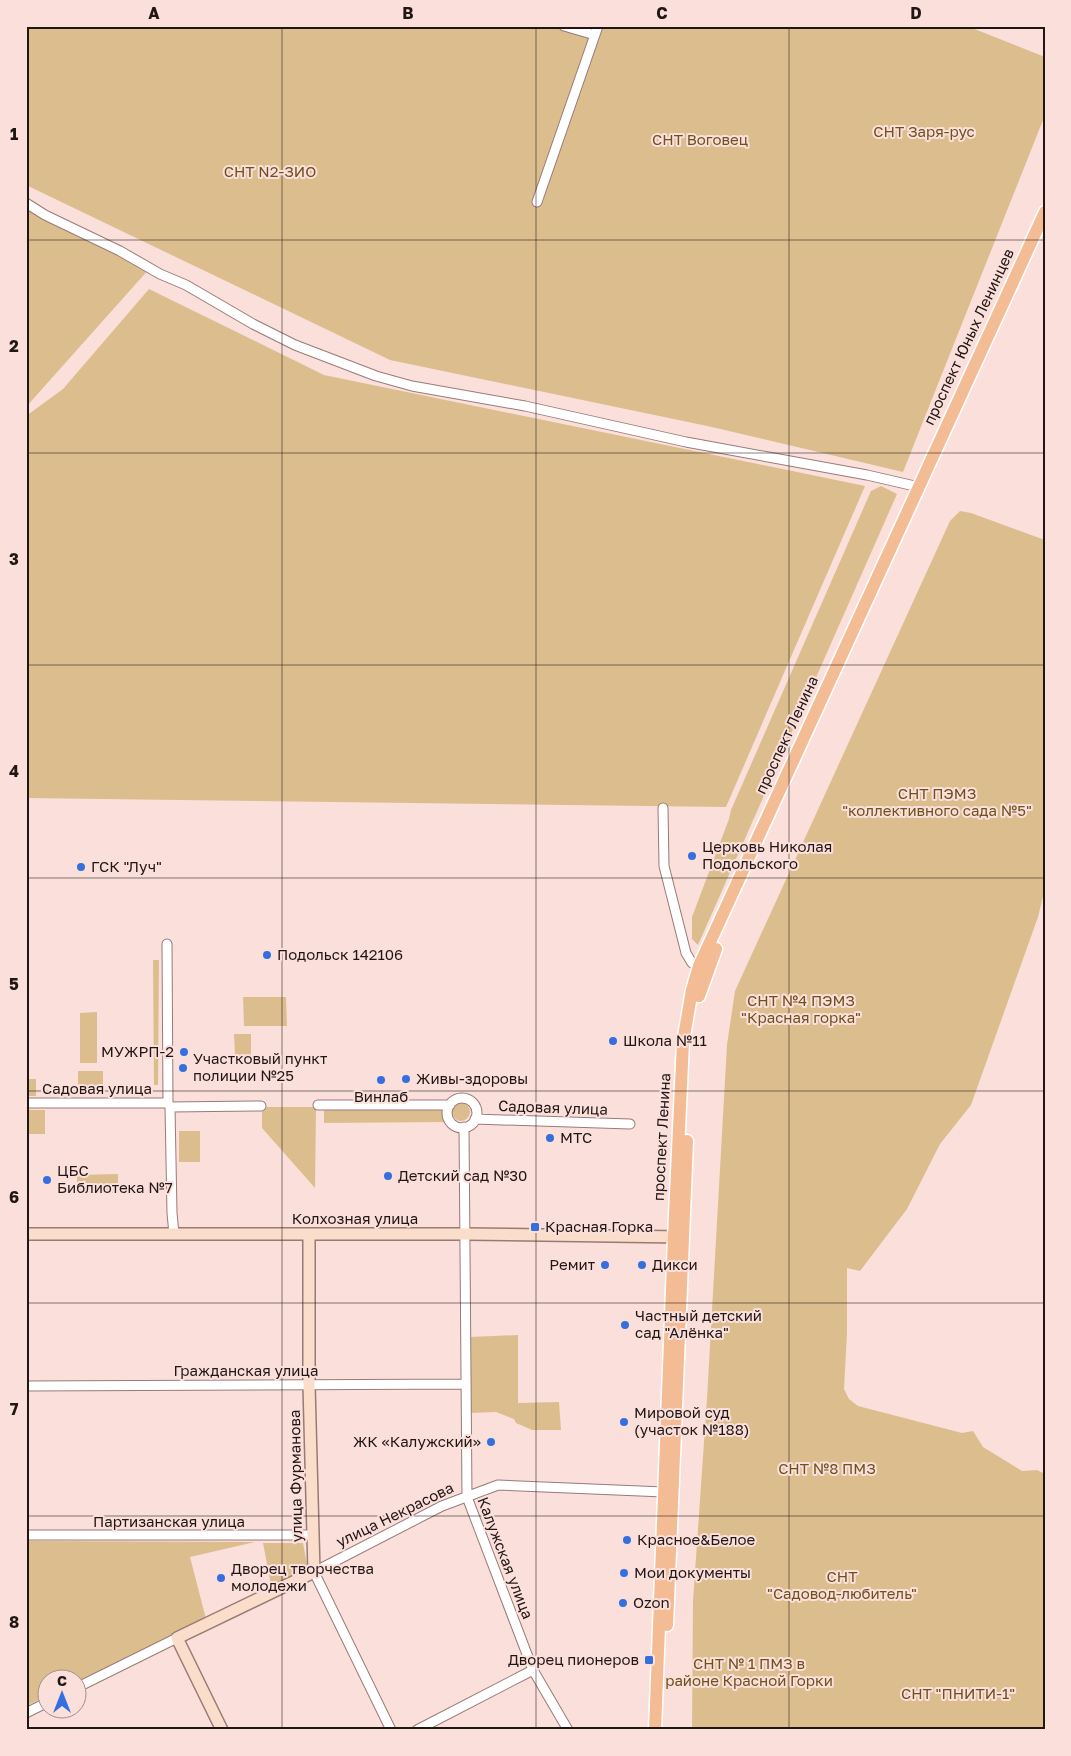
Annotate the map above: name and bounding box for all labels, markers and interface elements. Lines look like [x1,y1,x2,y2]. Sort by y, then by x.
text: A [148,3,160,23]
text: B [402,3,414,23]
text: C [656,3,668,23]
text: D [910,3,922,23]
park label: СНТ Заря-рус [873,122,975,140]
text: 1 [10,124,18,144]
park label: СНТ Воговец [652,130,748,148]
park label: СНТ N2-ЗИО [224,162,316,180]
street label: проспект Юных Ленинцев [919,246,1017,428]
text: 2 [9,336,19,356]
text: 3 [9,549,19,569]
street label: проспект Ленина [751,673,821,796]
text: 4 [9,761,19,781]
park label: СНТ ПЭМЗ "коллективного сада №5" [842,784,1032,819]
place label: Церковь Николая Подольского [702,837,832,872]
marker: Церковь Николая Подольского [686,850,698,862]
place label: ГСК "Луч" [91,857,162,875]
marker: ГСК "Луч" [75,861,87,873]
place label: Подольск 142106 [277,945,403,963]
marker: Подольск 142106 [261,949,273,961]
text: 5 [9,974,19,994]
park label: СНТ №4 ПЭМЗ "Красная горка" [741,991,861,1026]
place label: Школа №11 [623,1031,707,1049]
marker: Школа №11 [607,1035,619,1047]
place label: МУЖРП-2 [101,1042,174,1060]
marker: МУЖРП-2 [178,1046,190,1058]
place label: Участковый пункт полиции №25 [193,1049,328,1084]
marker: Участковый пункт полиции №25 [177,1062,189,1074]
place label: Живы-здоровы [416,1069,528,1087]
street label: проспект Ленина [649,1072,673,1201]
marker: Живы-здоровы [400,1073,412,1085]
marker: Винлаб [375,1074,387,1086]
street label: Садовая улица [42,1079,152,1097]
place label: Винлаб [354,1087,408,1105]
street label: Садовая улица [498,1096,608,1118]
place label: МТС [560,1128,592,1146]
marker: МТС [544,1132,556,1144]
place label: ЦБС Библиотека №7 [57,1161,173,1196]
place label: Детский сад №30 [398,1166,527,1184]
marker: Детский сад №30 [382,1170,394,1182]
marker: ЦБС Библиотека №7 [41,1174,53,1186]
text: 6 [9,1187,19,1207]
street label: Колхозная улица [292,1209,418,1227]
place label: Красная Горка [545,1217,653,1235]
marker: Красная Горка [529,1221,541,1233]
place label: Ремит [549,1255,596,1273]
place label: Дикси [652,1255,698,1273]
marker: Ремит [599,1259,611,1271]
marker: Дикси [636,1259,648,1271]
place label: Частный детский сад "Алёнка" [635,1306,762,1341]
marker: Частный детский сад "Алёнка" [619,1319,631,1331]
street label: Гражданская улица [174,1361,318,1379]
text: 7 [10,1399,19,1419]
place label: Мировой суд (участок №188) [634,1403,750,1438]
street label: улица Фурманова [285,1410,305,1542]
marker: Мировой суд (участок №188) [618,1416,630,1428]
place label: ЖК «Калужский» [353,1432,481,1450]
marker: ЖК «Калужский» [485,1436,497,1448]
park label: СНТ №8 ПМЗ [778,1459,876,1477]
street label: улица Некрасова [333,1478,456,1550]
street label: Калужская улица [474,1494,537,1621]
street label: Партизанская улица [93,1512,245,1530]
place label: Красное&Белое [637,1530,756,1548]
marker: Красное&Белое [621,1534,633,1546]
place label: Дворец творчества молодежи [231,1559,374,1594]
place label: Мои документы [634,1563,751,1581]
marker: Мои документы [618,1567,630,1579]
park label: СНТ "Садовод-любитель" [767,1567,917,1602]
marker: Дворец творчества молодежи [215,1572,227,1584]
place label: Ozon [633,1593,670,1611]
marker: Ozon [617,1597,629,1609]
text: 8 [9,1612,19,1632]
place label: Дворец пионеров [508,1650,639,1668]
marker: Дворец пионеров [643,1654,655,1666]
park label: СНТ № 1 ПМЗ в районе Красной Горки [665,1654,833,1689]
north arrow [38,1668,88,1718]
text: С [57,1672,67,1689]
park label: СНТ "ПНИТИ-1" [901,1684,1015,1702]

